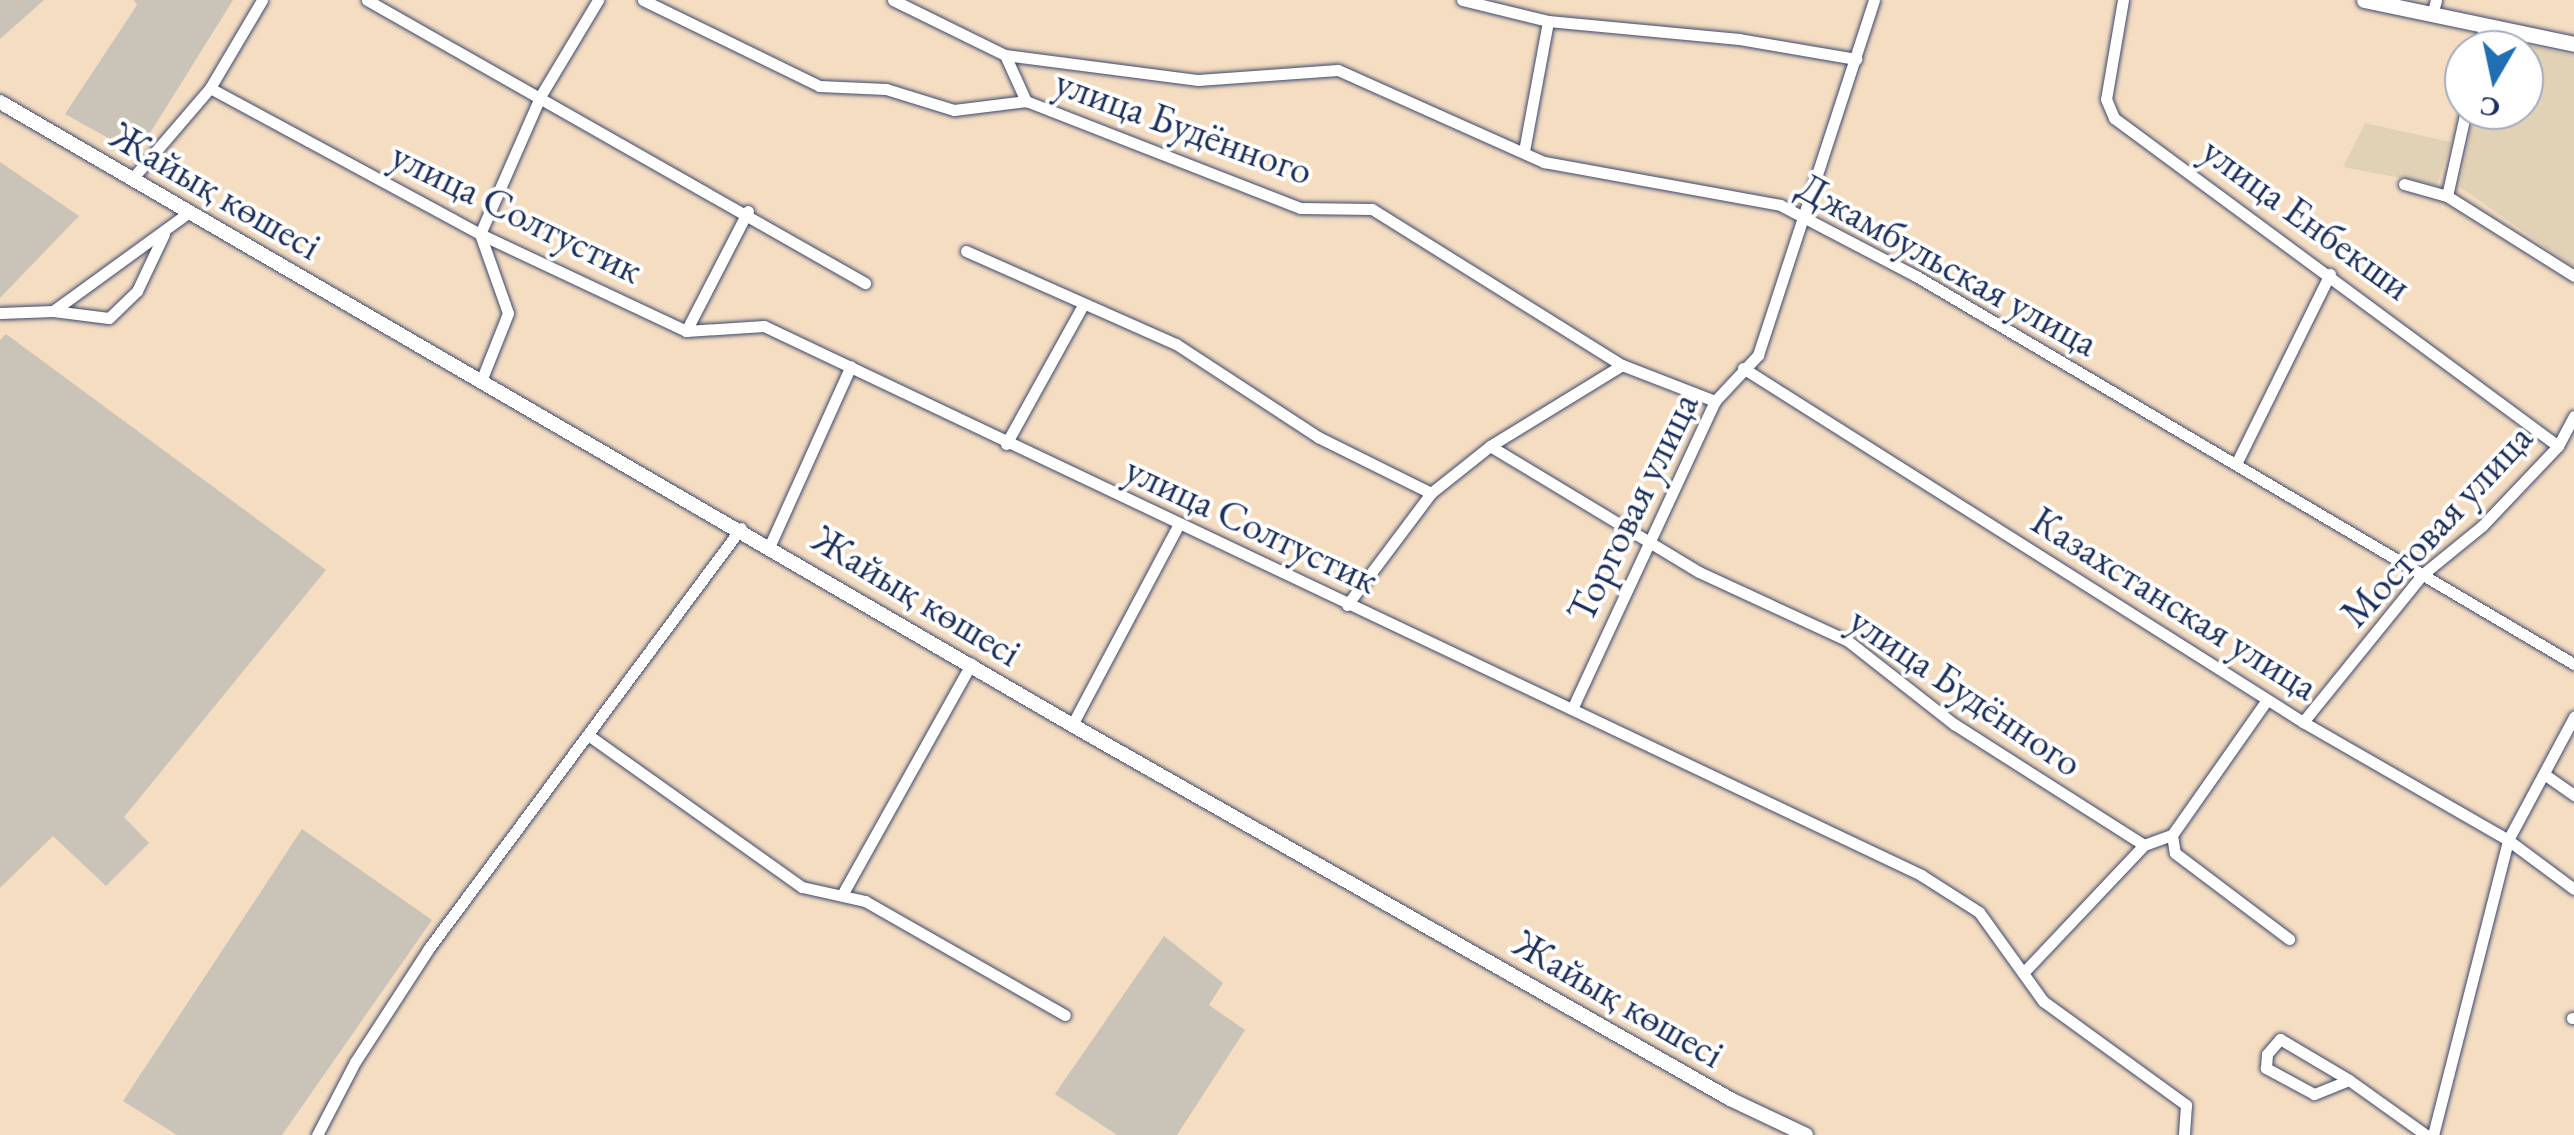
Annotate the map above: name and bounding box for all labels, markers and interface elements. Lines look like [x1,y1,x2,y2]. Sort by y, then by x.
north arrow [2444,30,2544,130]
street label: улица Будённого [1049,57,1319,195]
text: С [2477,88,2502,127]
street label: Жайық көшесі [102,110,330,270]
street label: улица Енбекши [2193,126,2421,310]
street label: улица Солтустик [383,130,651,294]
street label: Джамбульская улица [1789,162,2107,366]
street label: Торговая улица [1556,384,1708,630]
street label: Мостовая улица [2330,414,2542,636]
street label: улица Солтустик [1118,444,1386,604]
street label: Казахстанская улица [2023,496,2327,710]
street label: Жайық көшесі [804,514,1030,676]
street label: улица Будённого [1840,595,2092,787]
street label: Жайық көшесі [1505,918,1733,1078]

